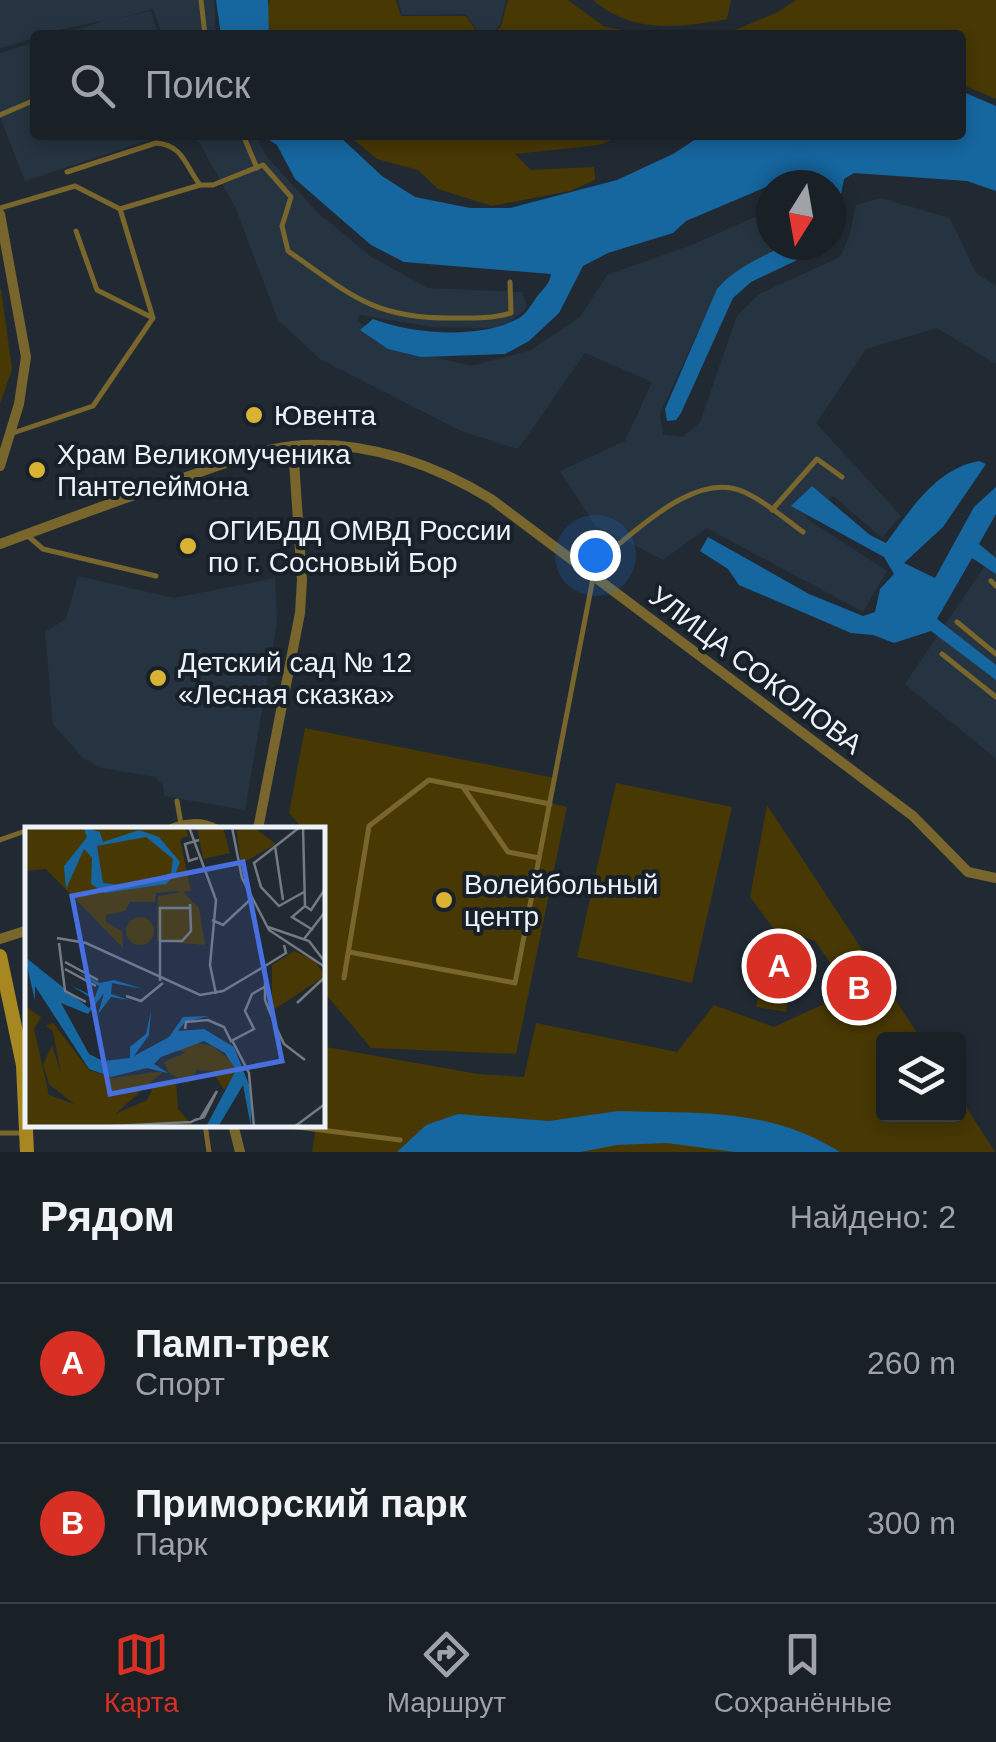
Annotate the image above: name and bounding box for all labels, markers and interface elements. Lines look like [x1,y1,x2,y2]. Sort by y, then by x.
search box [30,30,966,140]
icon: search [65,58,120,113]
text: Поиск [145,64,250,106]
north arrow [756,170,846,260]
place label: Ювента [274,400,376,431]
marker: Ювента [243,404,265,426]
place label: Храм Великомученика Пантелеймона [57,439,351,502]
marker: Храм Великомученика Пантелеймона [26,459,48,481]
place label: ОГИБДД ОМВД России по г. Сосновый Бор [208,515,511,578]
your location [570,530,621,581]
marker: ОГИБДД ОМВД России по г. Сосновый Бор [177,535,199,557]
street label: УЛИЦА СОКОЛОВА [643,580,868,761]
place label: Детский сад № 12 «Лесная сказка» [178,647,412,710]
marker: Детский сад № 12 «Лесная сказка» [147,667,169,689]
inset map [25,827,325,1127]
place label: Волейбольный центр [464,869,658,932]
marker: Волейбольный центр [433,889,455,911]
pin: A [746,928,812,1004]
pin: B [826,950,892,1026]
map controls [876,1032,966,1122]
button: layers [876,1032,966,1122]
text: Рядом [40,1193,175,1240]
text: Найдено: 2 [790,1199,956,1235]
text: Памп-трек [135,1323,329,1365]
text: A [61,1345,84,1381]
text: 260 m [867,1345,956,1381]
text: Спорт [135,1366,225,1402]
text: Приморский парк [135,1483,467,1525]
text: B [61,1505,84,1541]
text: 300 m [867,1505,956,1541]
text: Парк [135,1526,208,1562]
tab: Карта [104,1627,179,1719]
tab: Маршрут [387,1627,506,1719]
tab: Сохранённые [714,1627,892,1719]

